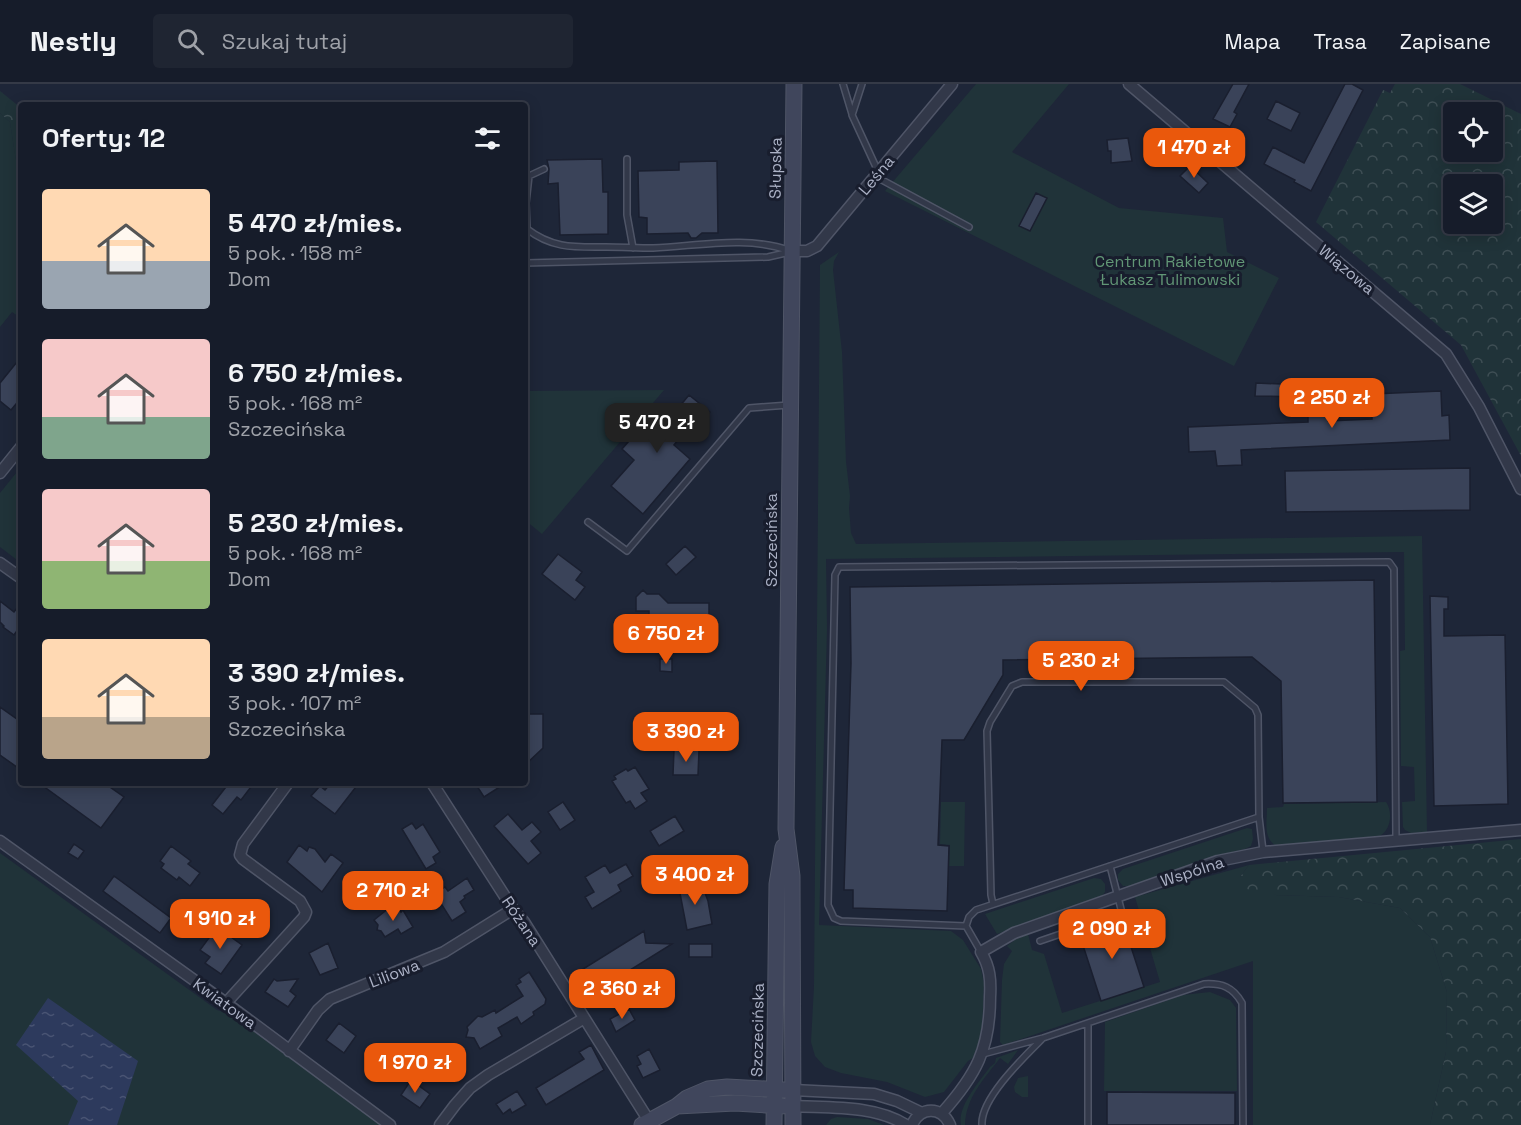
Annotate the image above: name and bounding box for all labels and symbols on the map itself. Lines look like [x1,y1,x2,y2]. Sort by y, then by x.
pin: 1 470 zł [1132,128,1256,179]
street label: Słupska [764,137,787,199]
street label: Leśna [854,151,899,200]
street label: Wiązowa [1314,240,1379,299]
park label: Centrum Rakietowe Łukasz Tulimowski [1095,251,1245,290]
pin: 2 250 zł [1270,378,1394,429]
pin: 5 470 zł [595,403,719,454]
street label: Szczecińska [761,493,782,587]
pin: 6 750 zł [604,614,728,665]
pin: 5 230 zł [1019,641,1143,692]
pin: 3 390 zł [624,712,748,763]
street label: Wspólna [1158,851,1227,892]
pin: 3 400 zł [633,855,757,906]
pin: 2 710 zł [331,871,455,922]
street label: Różana [497,892,546,950]
pin: 1 910 zł [158,899,282,950]
pin: 2 090 zł [1050,909,1174,960]
street label: Liliowa [366,954,422,993]
pin: 2 360 zł [560,969,684,1020]
street label: Kwiatowa [189,973,261,1034]
street label: Szczecińska [746,983,769,1077]
pin: 1 970 zł [353,1043,477,1094]

